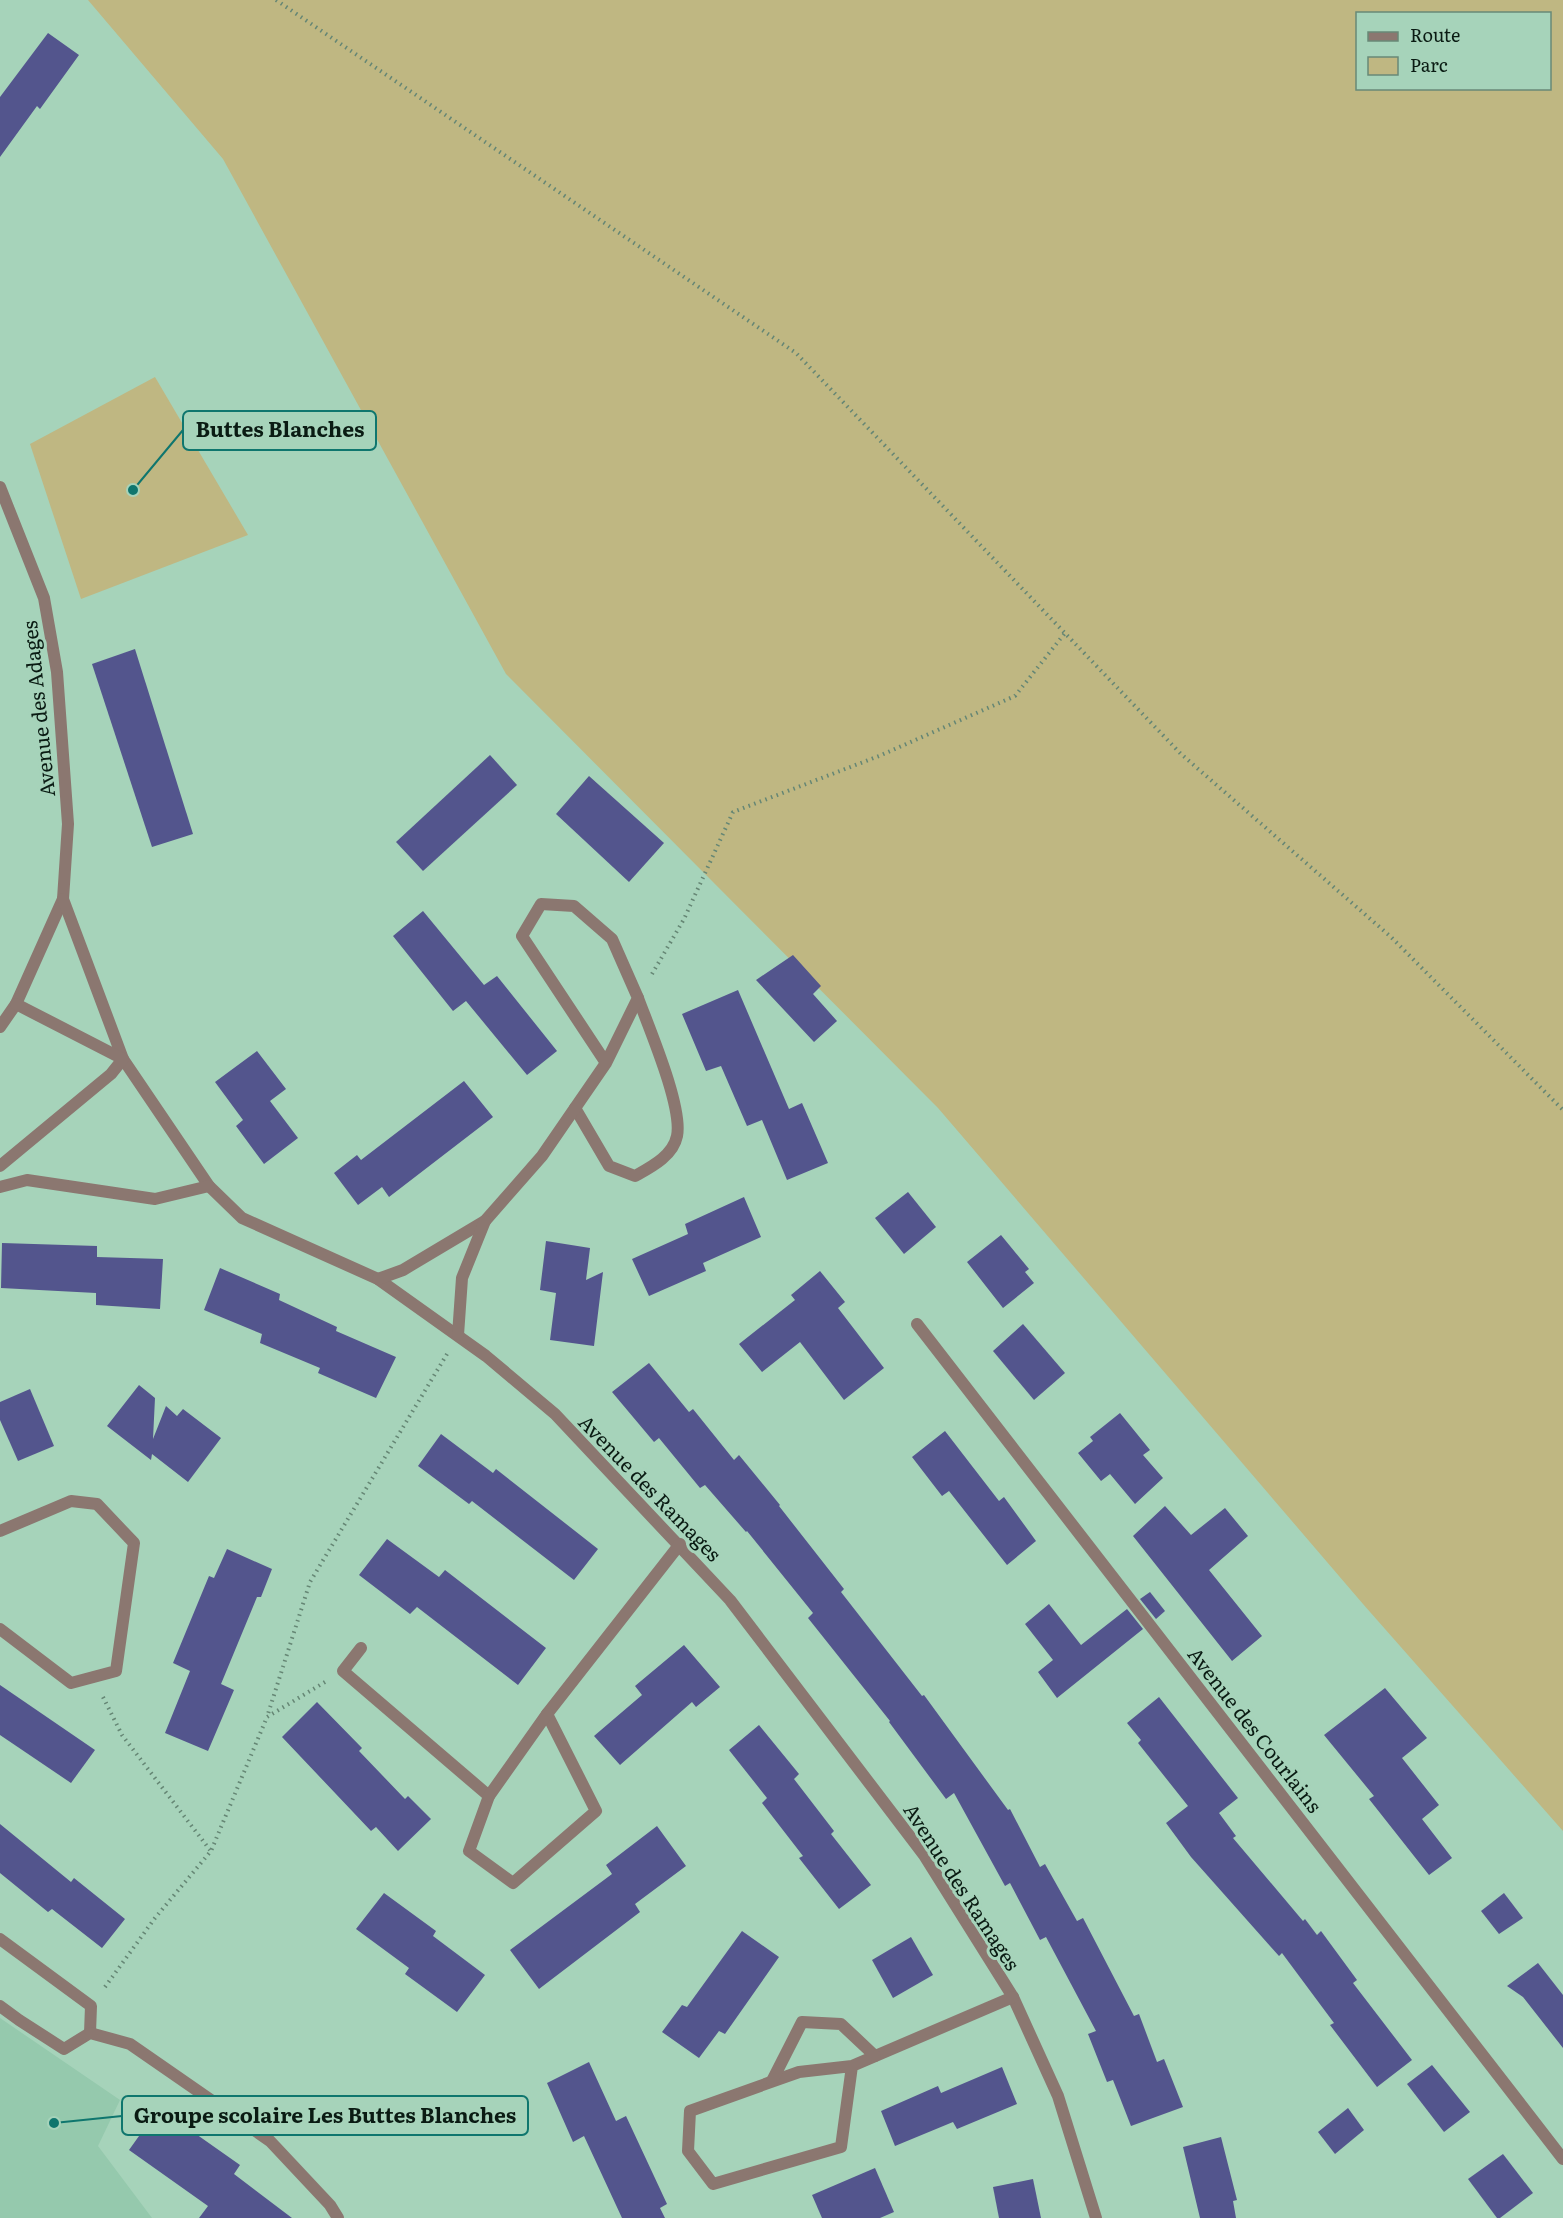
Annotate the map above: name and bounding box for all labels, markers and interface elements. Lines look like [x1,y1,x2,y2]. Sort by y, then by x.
legend [1356,12,1551,90]
text: Route [1410,21,1460,48]
text: Parc [1410,51,1448,78]
callout: Buttes Blanches [183,411,376,450]
text: Buttes Blanches [196,412,364,443]
street label: Avenue des Adages [13,619,61,799]
street label: Avenue des Ramages [573,1407,729,1567]
street label: Avenue des Courlains [1182,1640,1330,1818]
street label: Avenue des Ramages [898,1796,1028,1976]
callout: Groupe scolaire Les Buttes Blanches [122,2096,528,2135]
text: Groupe scolaire Les Buttes Blanches [134,2098,516,2129]

